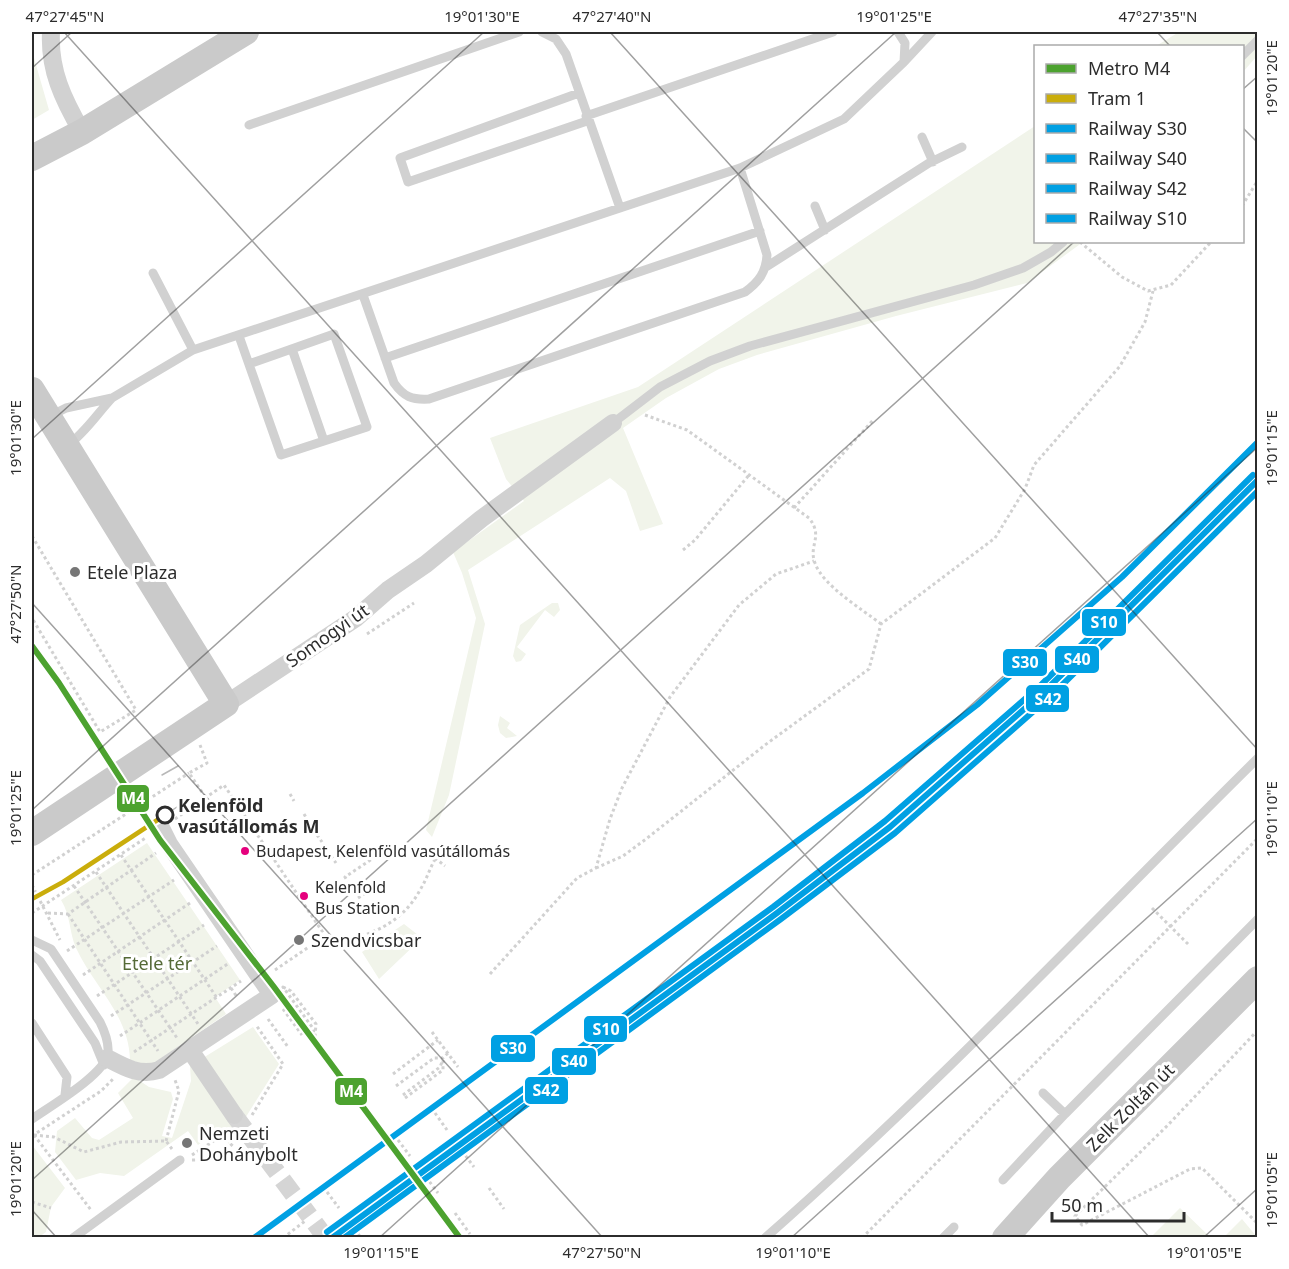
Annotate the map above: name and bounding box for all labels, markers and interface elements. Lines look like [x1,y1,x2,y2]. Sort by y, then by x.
text: 47°27'45"N [26,6,104,26]
text: 19°01'30"E [444,6,520,26]
text: 47°27'40"N [573,6,651,26]
text: 19°01'25"E [856,6,932,26]
text: 47°27'35"N [1119,6,1197,26]
text: 19°01'20"E [1261,40,1281,116]
legend [1034,45,1244,243]
text: Metro M4 [1088,56,1170,80]
text: Tram 1 [1088,86,1146,110]
text: Railway S30 [1088,116,1187,140]
text: Railway S40 [1088,146,1187,170]
text: Railway S42 [1088,176,1187,200]
text: Railway S10 [1088,206,1187,230]
text: 19°01'30"E [5,400,25,476]
text: 19°01'15"E [1261,410,1281,486]
place label: Etele Plaza [87,560,177,584]
text: 47°27'50"N [5,565,25,643]
marker: Etele Plaza [68,565,82,579]
street label: Somogyi út [281,597,373,672]
line badge: S10 [1081,608,1127,637]
text: S10 [1090,611,1118,633]
line badge: S40 [1054,645,1100,674]
line badge: S30 [1002,648,1048,677]
text: S40 [1063,648,1091,670]
text: S30 [1011,651,1039,673]
line badge: S42 [1025,684,1070,713]
text: S42 [1034,688,1062,710]
text: 19°01'25"E [5,770,25,846]
text: 19°01'10"E [1261,781,1281,857]
line badge: M4 [116,784,150,813]
text: M4 [121,787,145,809]
place label: Kelenföld vasútállomás M [178,793,319,838]
marker: Kelenföld vasútállomás M [156,806,174,824]
place label: Budapest, Kelenföld vasútállomás [256,840,510,862]
marker: Budapest, Kelenföld vasútállomás [239,845,251,857]
place label: Kelenfold Bus Station [315,876,400,919]
marker: Kelenfold Bus Station [298,890,310,902]
place label: Szendvicsbar [311,928,422,952]
marker: Szendvicsbar [292,933,306,947]
park label: Etele tér [122,951,193,975]
line badge: S10 [583,1015,628,1043]
text: S10 [592,1018,620,1040]
line badge: S30 [490,1034,536,1063]
text: S30 [499,1037,527,1059]
line badge: S40 [551,1047,597,1076]
text: S40 [560,1050,588,1072]
street label: Zelk Zoltán út [1081,1057,1180,1156]
line badge: S42 [524,1076,569,1105]
line badge: M4 [334,1077,368,1106]
text: S42 [532,1079,560,1101]
text: M4 [339,1080,363,1102]
place label: Nemzeti Dohánybolt [199,1121,298,1166]
marker: Nemzeti Dohánybolt [180,1136,194,1150]
text: 19°01'20"E [5,1141,25,1217]
text: 19°01'05"E [1261,1152,1281,1228]
scale bar [1052,1185,1184,1223]
text: 50 m [1061,1193,1103,1217]
text: 19°01'15"E [343,1242,419,1262]
text: 47°27'50"N [563,1242,641,1262]
text: 19°01'10"E [755,1242,831,1262]
text: 19°01'05"E [1166,1242,1242,1262]

